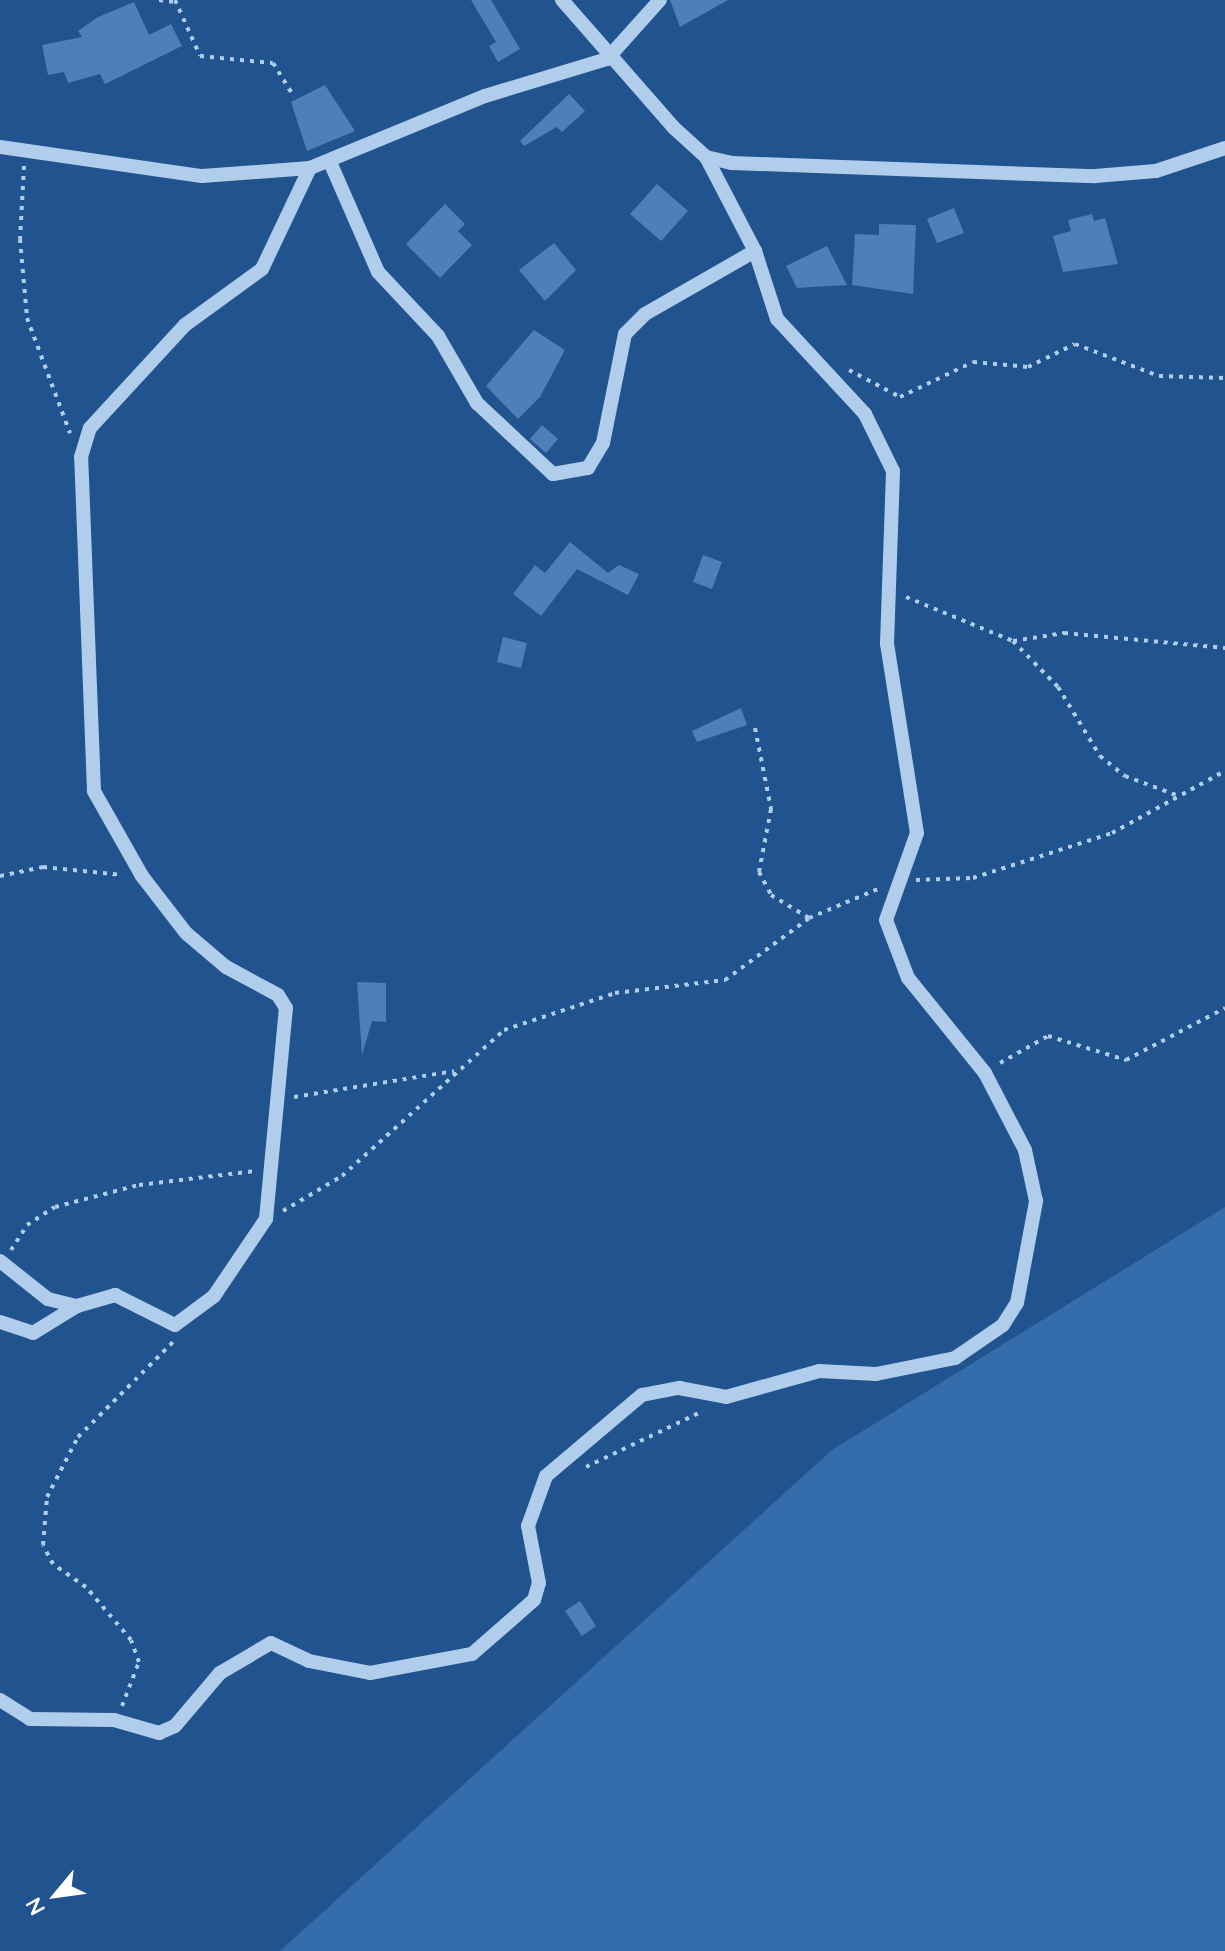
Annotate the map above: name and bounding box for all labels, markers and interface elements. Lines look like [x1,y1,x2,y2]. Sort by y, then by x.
north arrow [16,1855,96,1935]
text: N [19,1893,51,1921]

